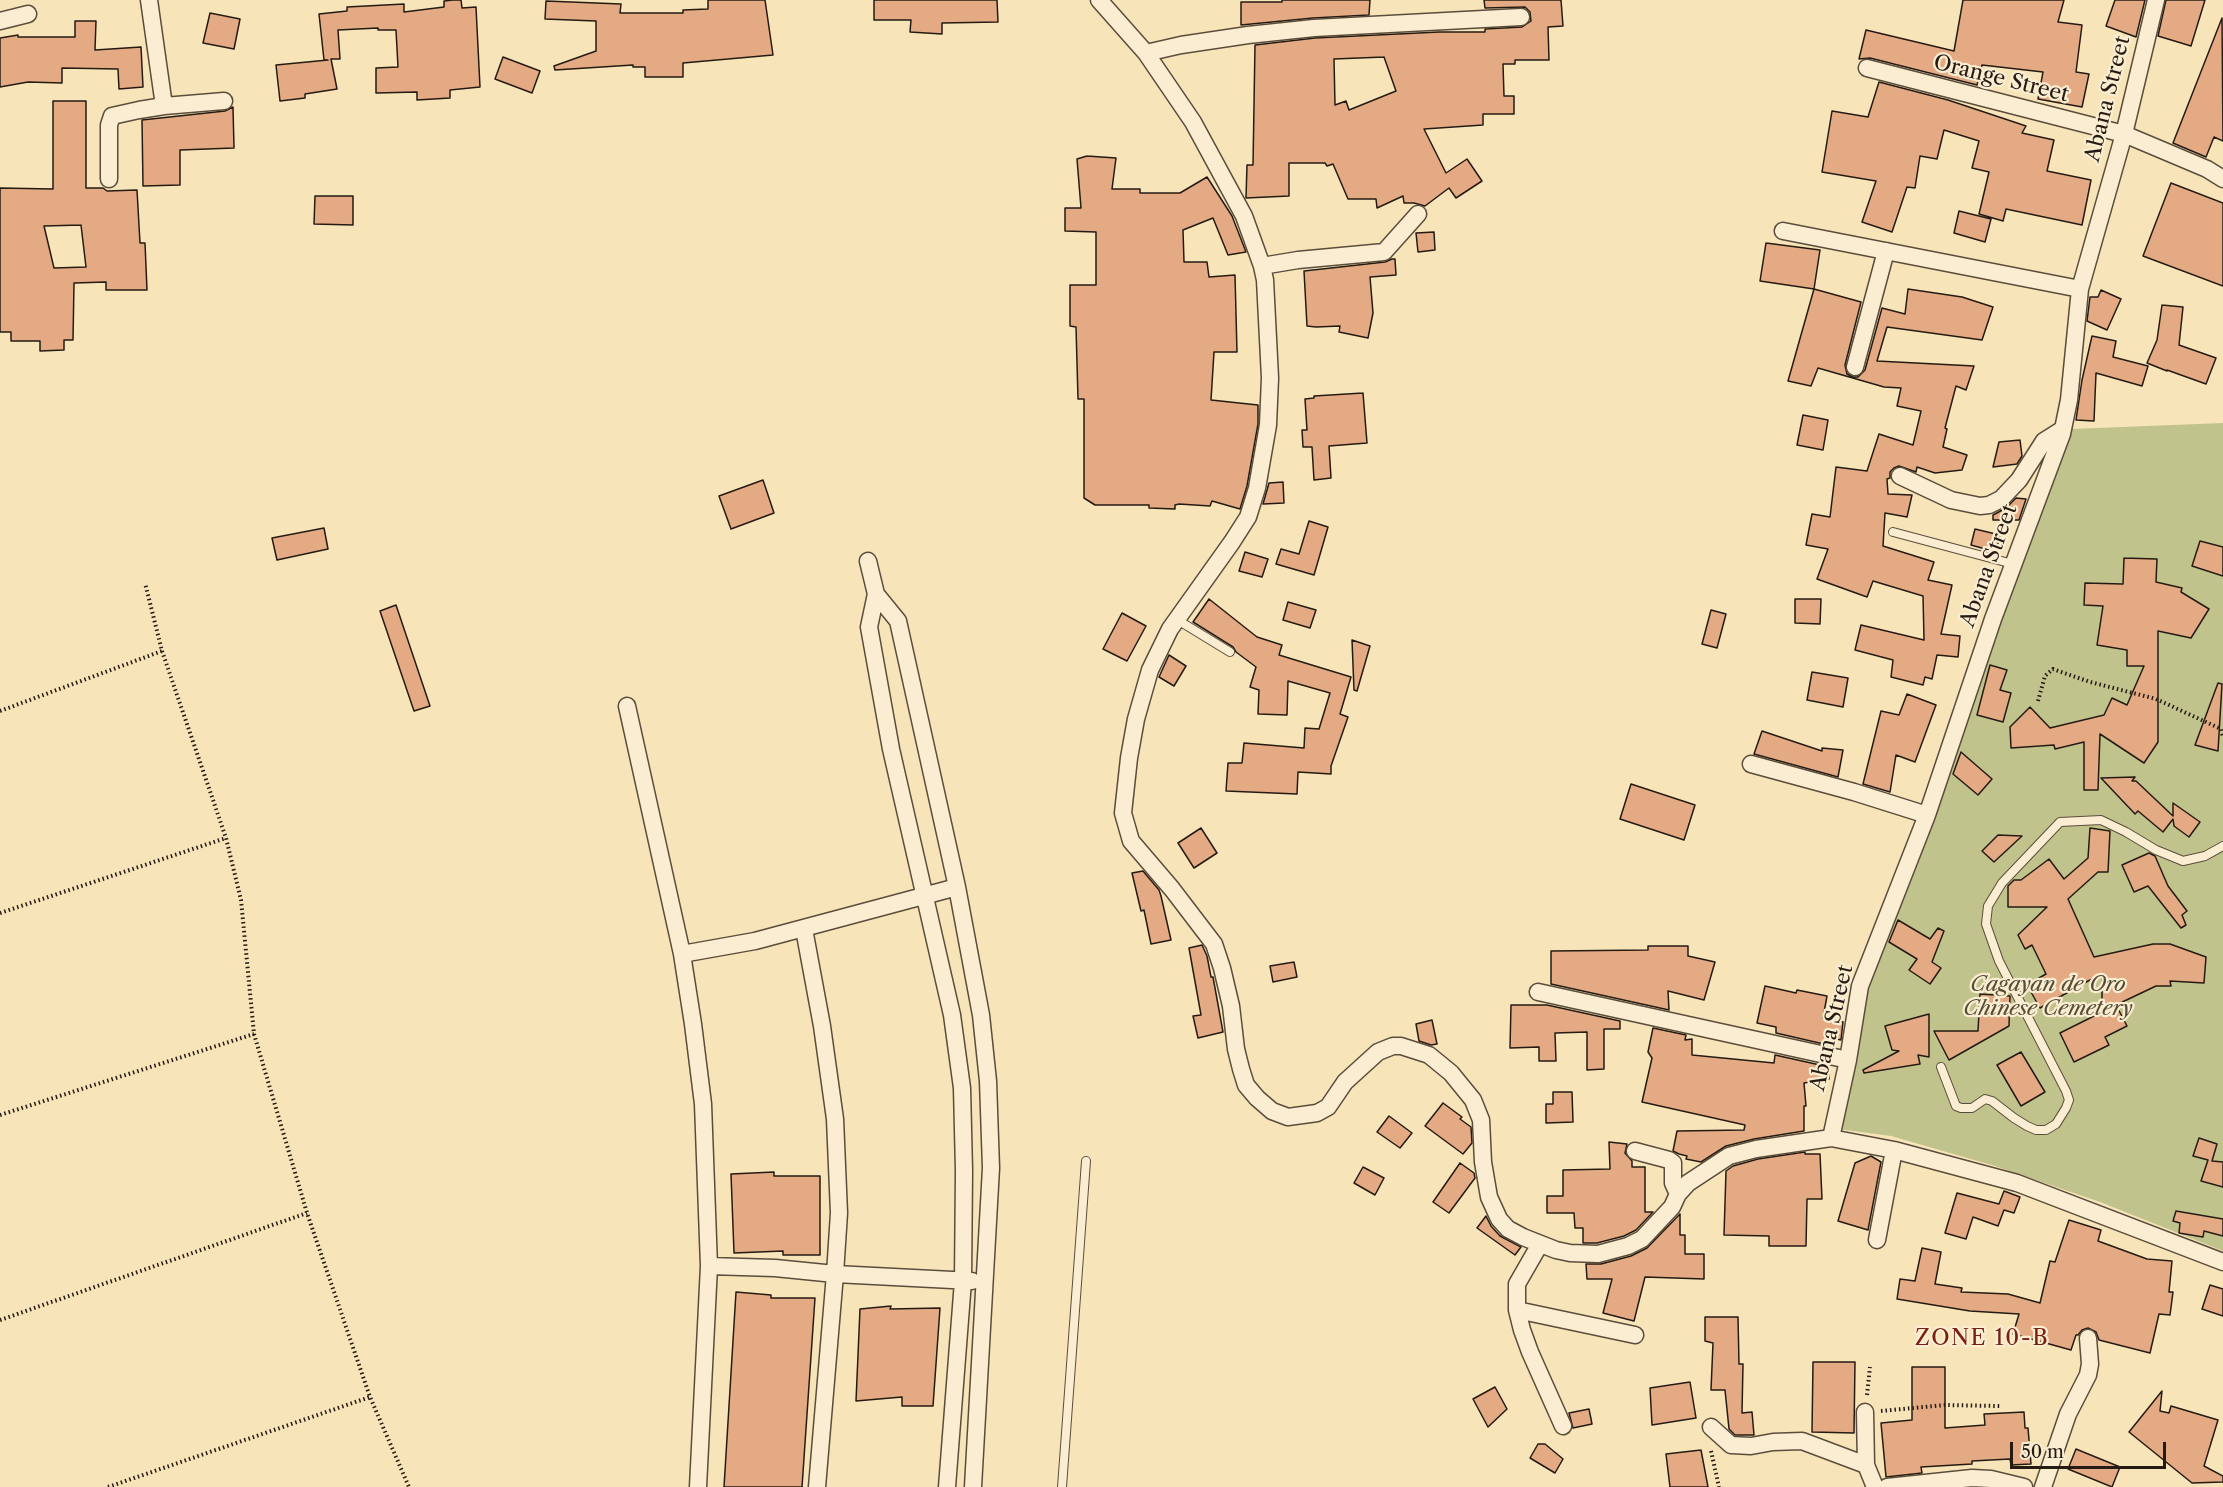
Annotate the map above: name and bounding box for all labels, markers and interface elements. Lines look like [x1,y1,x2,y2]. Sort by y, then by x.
street label: Abana Street [2080,34,2136,164]
street label: Orange Street [1931,50,2071,108]
street label: Abana Street [1955,501,2023,631]
street label: Abana Street [1805,962,1859,1094]
park label: Cagayan de Oro Chinese Cemetery [1963,972,2133,1022]
district label: ZONE 10-B [1915,1326,2049,1352]
scale bar [2013,1430,2169,1468]
text: 50 m [2021,1441,2064,1463]

